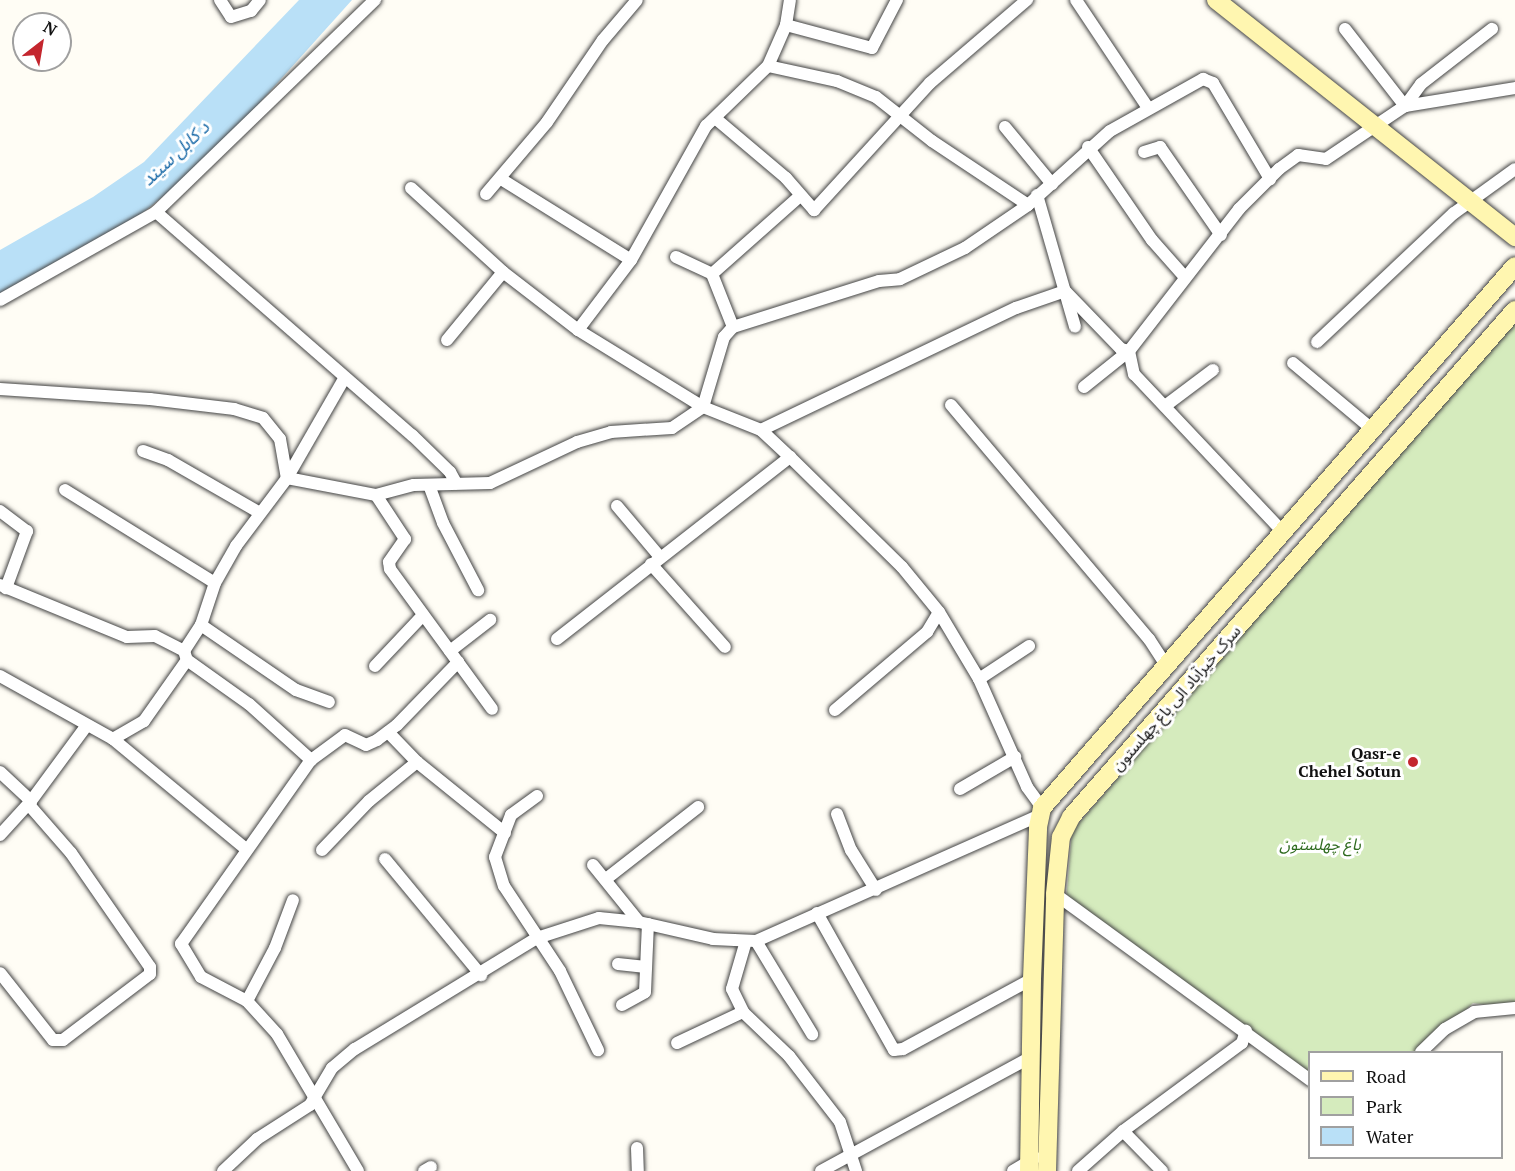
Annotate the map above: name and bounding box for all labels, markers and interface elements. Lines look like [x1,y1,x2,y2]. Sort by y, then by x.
north arrow [12,12,72,72]
text: N [39,16,61,41]
water label: د کابل سيند [137,116,213,190]
street label: سرک خیرآباد الی باغ چهلستون [1107,621,1245,775]
place label: Qasr-e Chehel Sotun [1298,743,1401,781]
marker: Qasr-e Chehel Sotun [1406,755,1420,769]
park label: باغ چهلستون [1279,834,1361,854]
legend [1308,1051,1503,1159]
text: Road [1366,1064,1406,1088]
text: Park [1366,1094,1402,1118]
text: Water [1366,1124,1413,1148]

